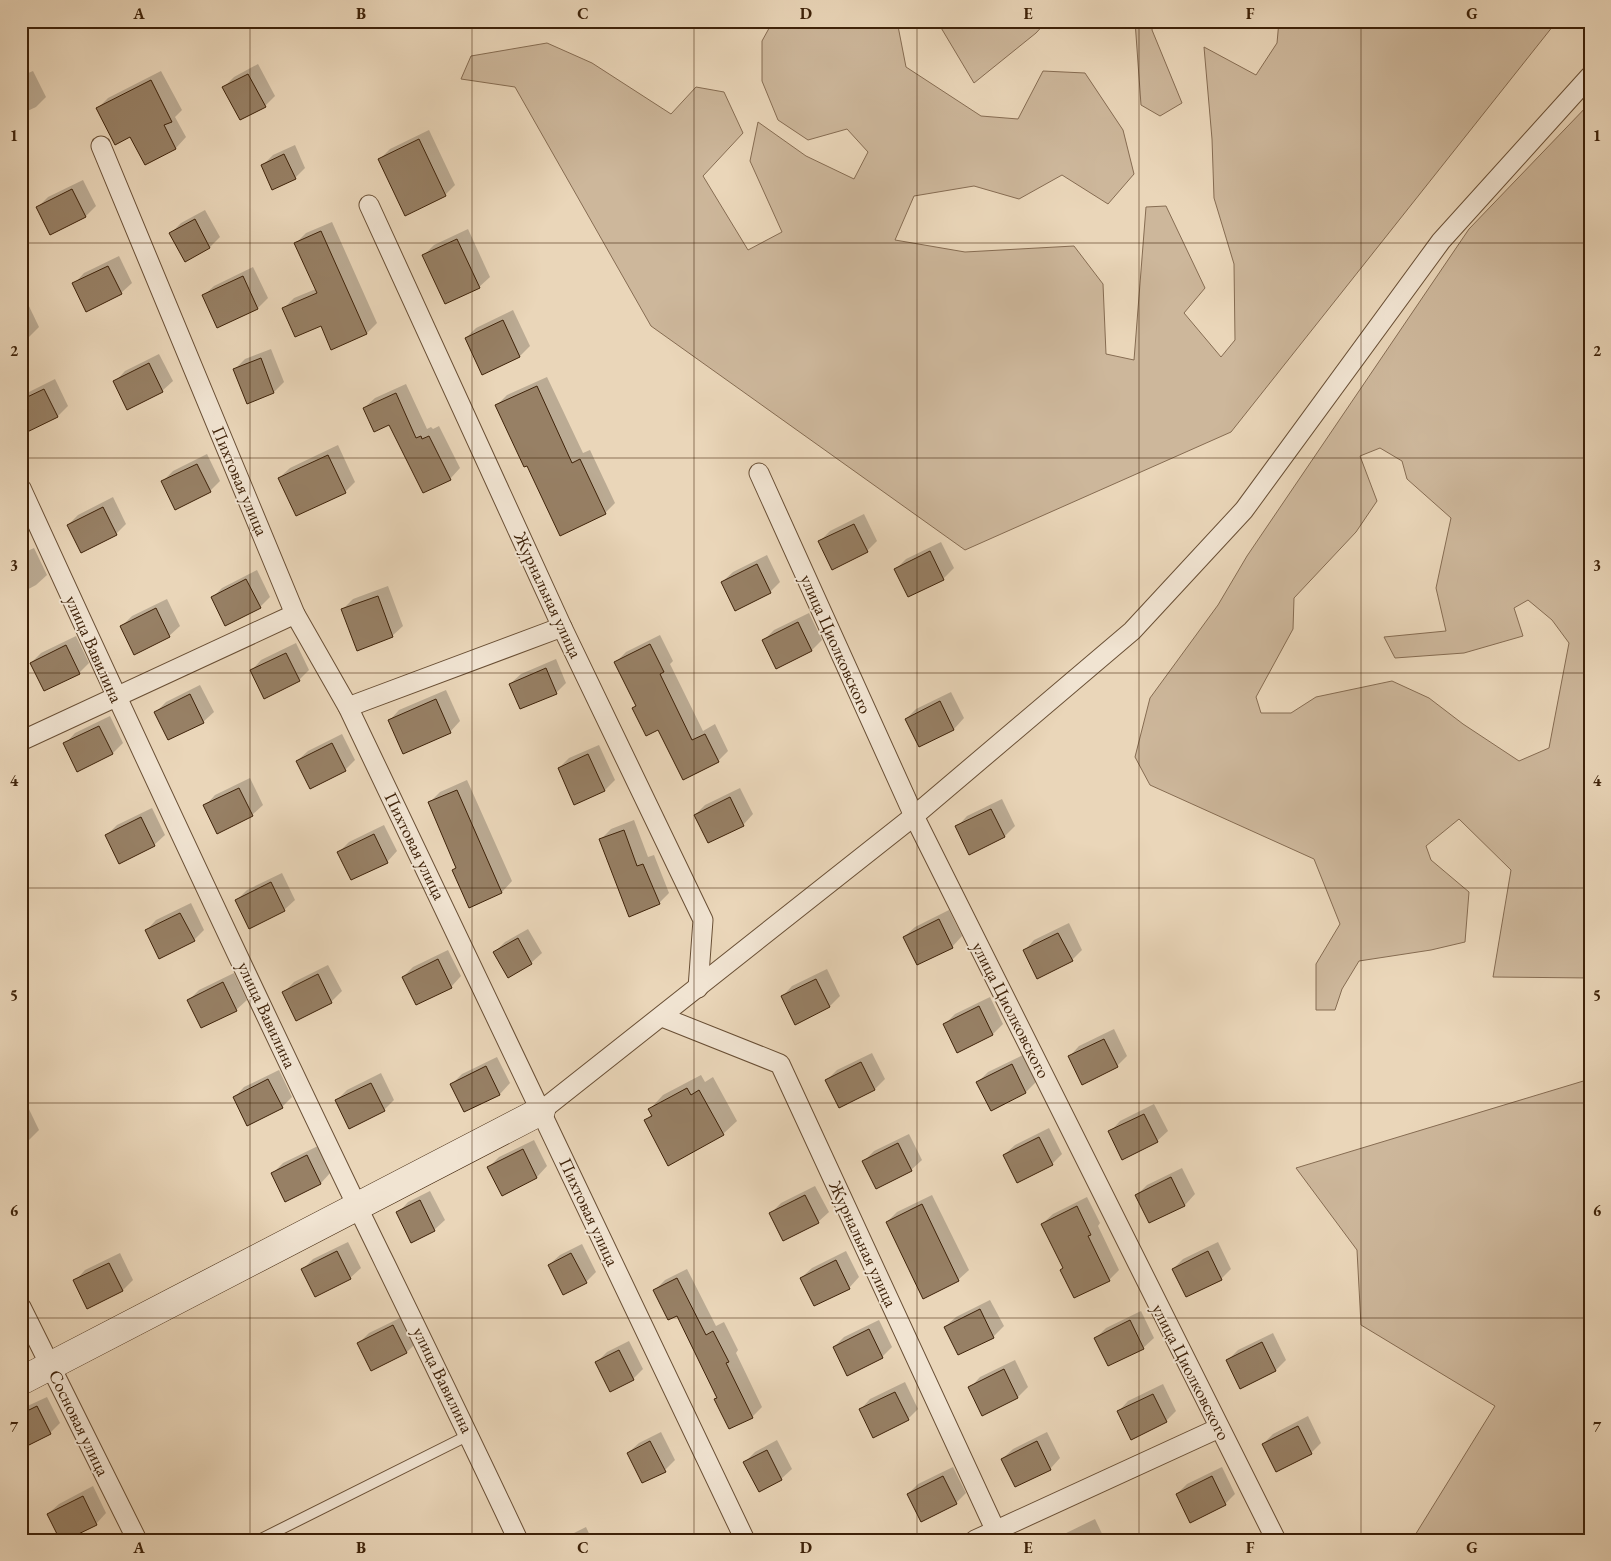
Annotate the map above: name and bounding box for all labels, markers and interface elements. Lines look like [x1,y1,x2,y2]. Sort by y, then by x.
text: A [132,3,145,24]
text: B [356,3,366,24]
text: C [577,3,589,24]
text: D [800,3,812,24]
text: E [1023,3,1033,24]
text: F [1246,3,1255,24]
text: G [1466,3,1478,24]
text: 1 [10,125,18,146]
text: 1 [1593,125,1601,146]
text: 2 [10,340,19,361]
text: 2 [1593,340,1602,361]
street label: Пихтовая улица [207,422,274,540]
street label: Журнальная улица [509,527,588,662]
text: 3 [10,555,18,576]
text: 3 [1593,555,1601,576]
street label: улица Циолковского [795,570,878,717]
street label: улица Вавилина [61,591,129,707]
text: 4 [10,770,19,791]
text: 4 [1593,770,1602,791]
street label: Пихтовая улица [379,788,452,904]
street label: улица Циолковского [967,937,1056,1082]
street label: улица Вавилина [233,958,303,1073]
text: 5 [10,985,18,1006]
text: 5 [1593,985,1601,1006]
street label: Пихтовая улица [554,1154,625,1270]
street label: Журнальная улица [824,1176,903,1311]
text: 6 [10,1200,19,1221]
text: 6 [1593,1200,1602,1221]
street label: улица Циолковского [1147,1299,1236,1444]
street label: улица Вавилина [408,1323,479,1437]
street label: Сосновая улица [44,1366,115,1480]
text: 7 [10,1416,19,1437]
text: 7 [1593,1416,1602,1437]
text: A [132,1537,145,1558]
text: B [356,1537,366,1558]
text: C [577,1537,589,1558]
text: D [800,1537,812,1558]
text: E [1023,1537,1033,1558]
text: F [1246,1537,1255,1558]
text: G [1466,1537,1478,1558]

